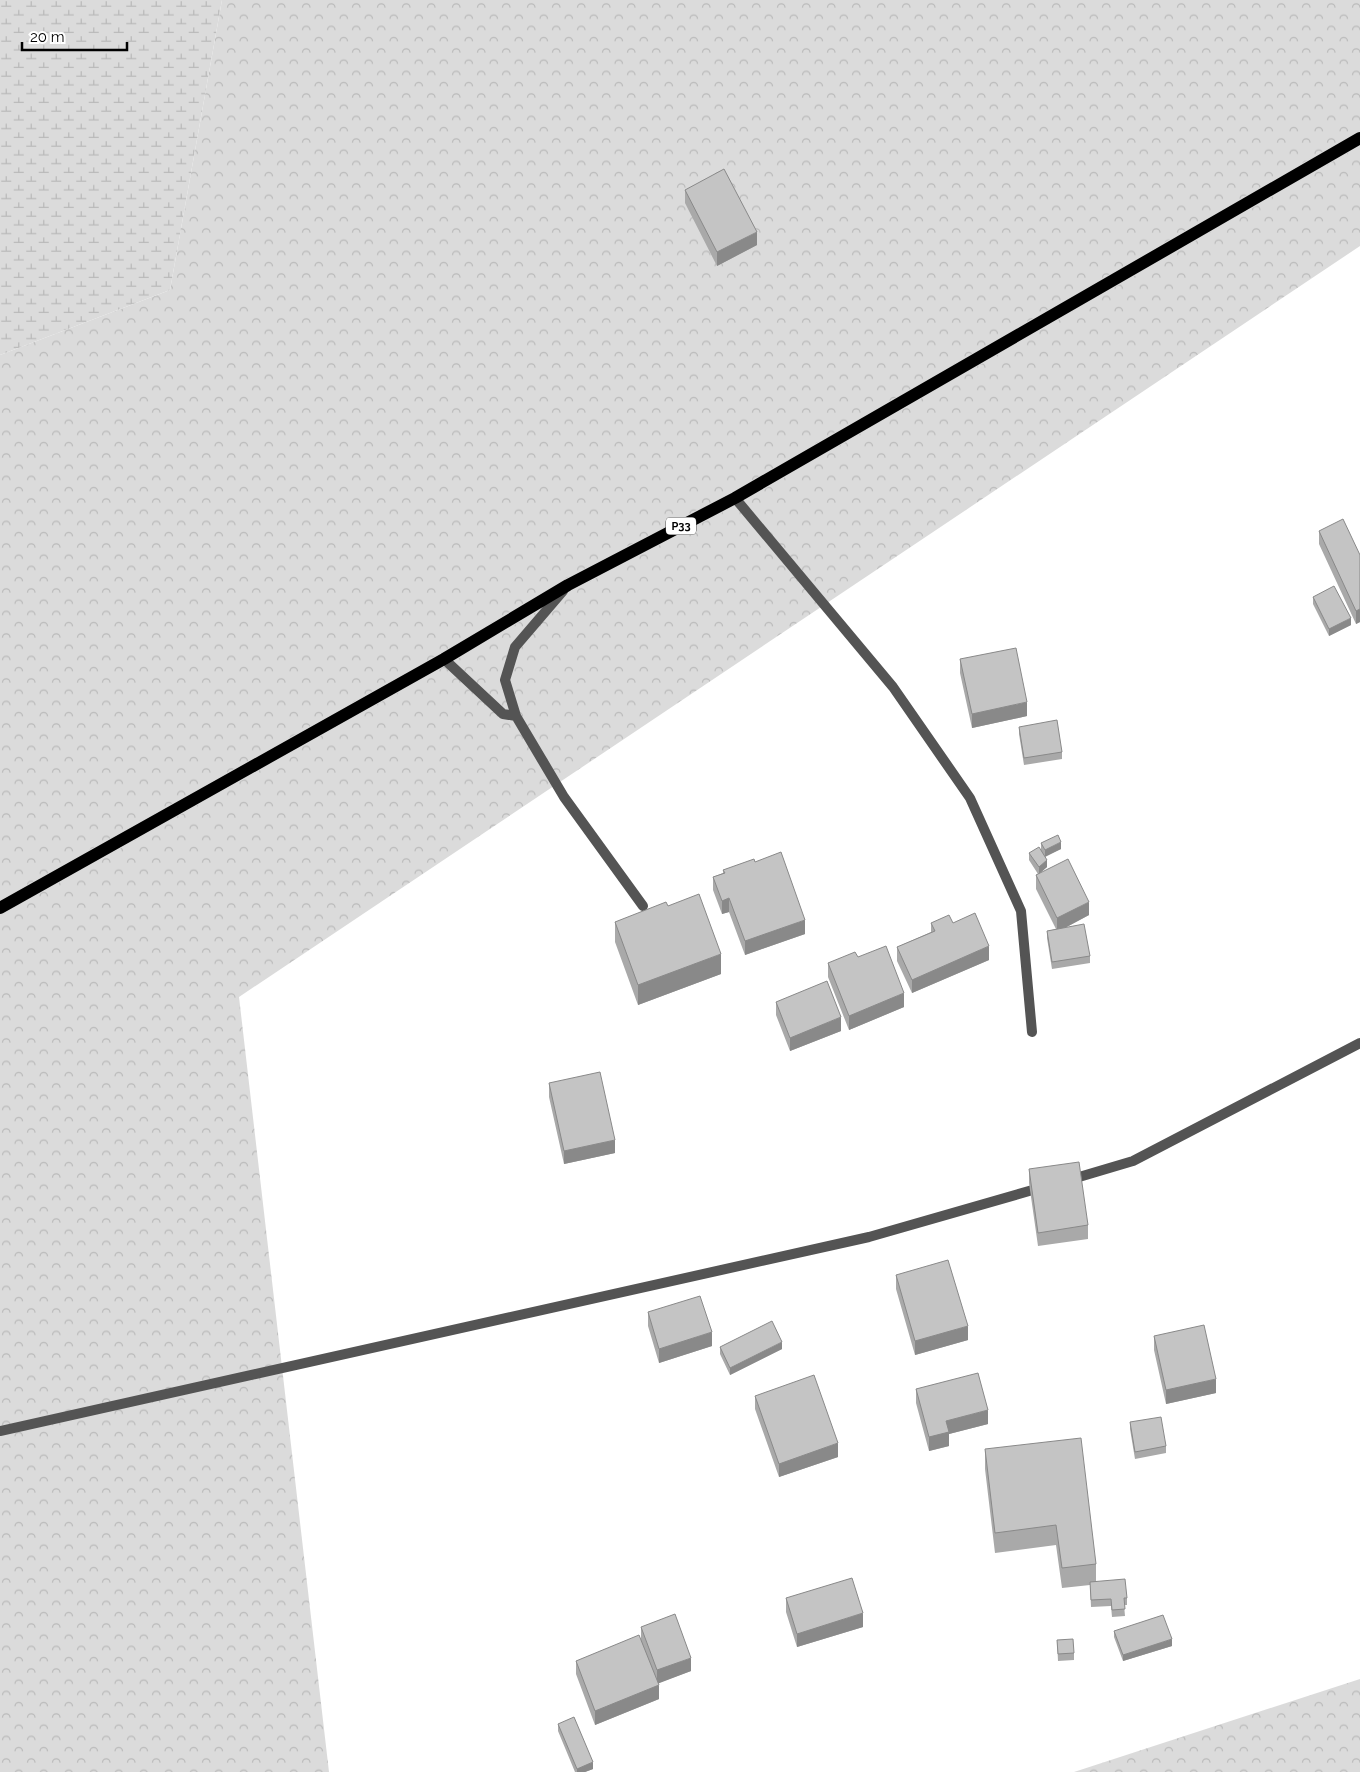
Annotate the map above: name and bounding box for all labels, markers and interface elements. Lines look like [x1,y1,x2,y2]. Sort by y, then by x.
scale bar [22,20,128,52]
text: 20 m [30,28,65,46]
road number: P33 [666,518,696,534]

